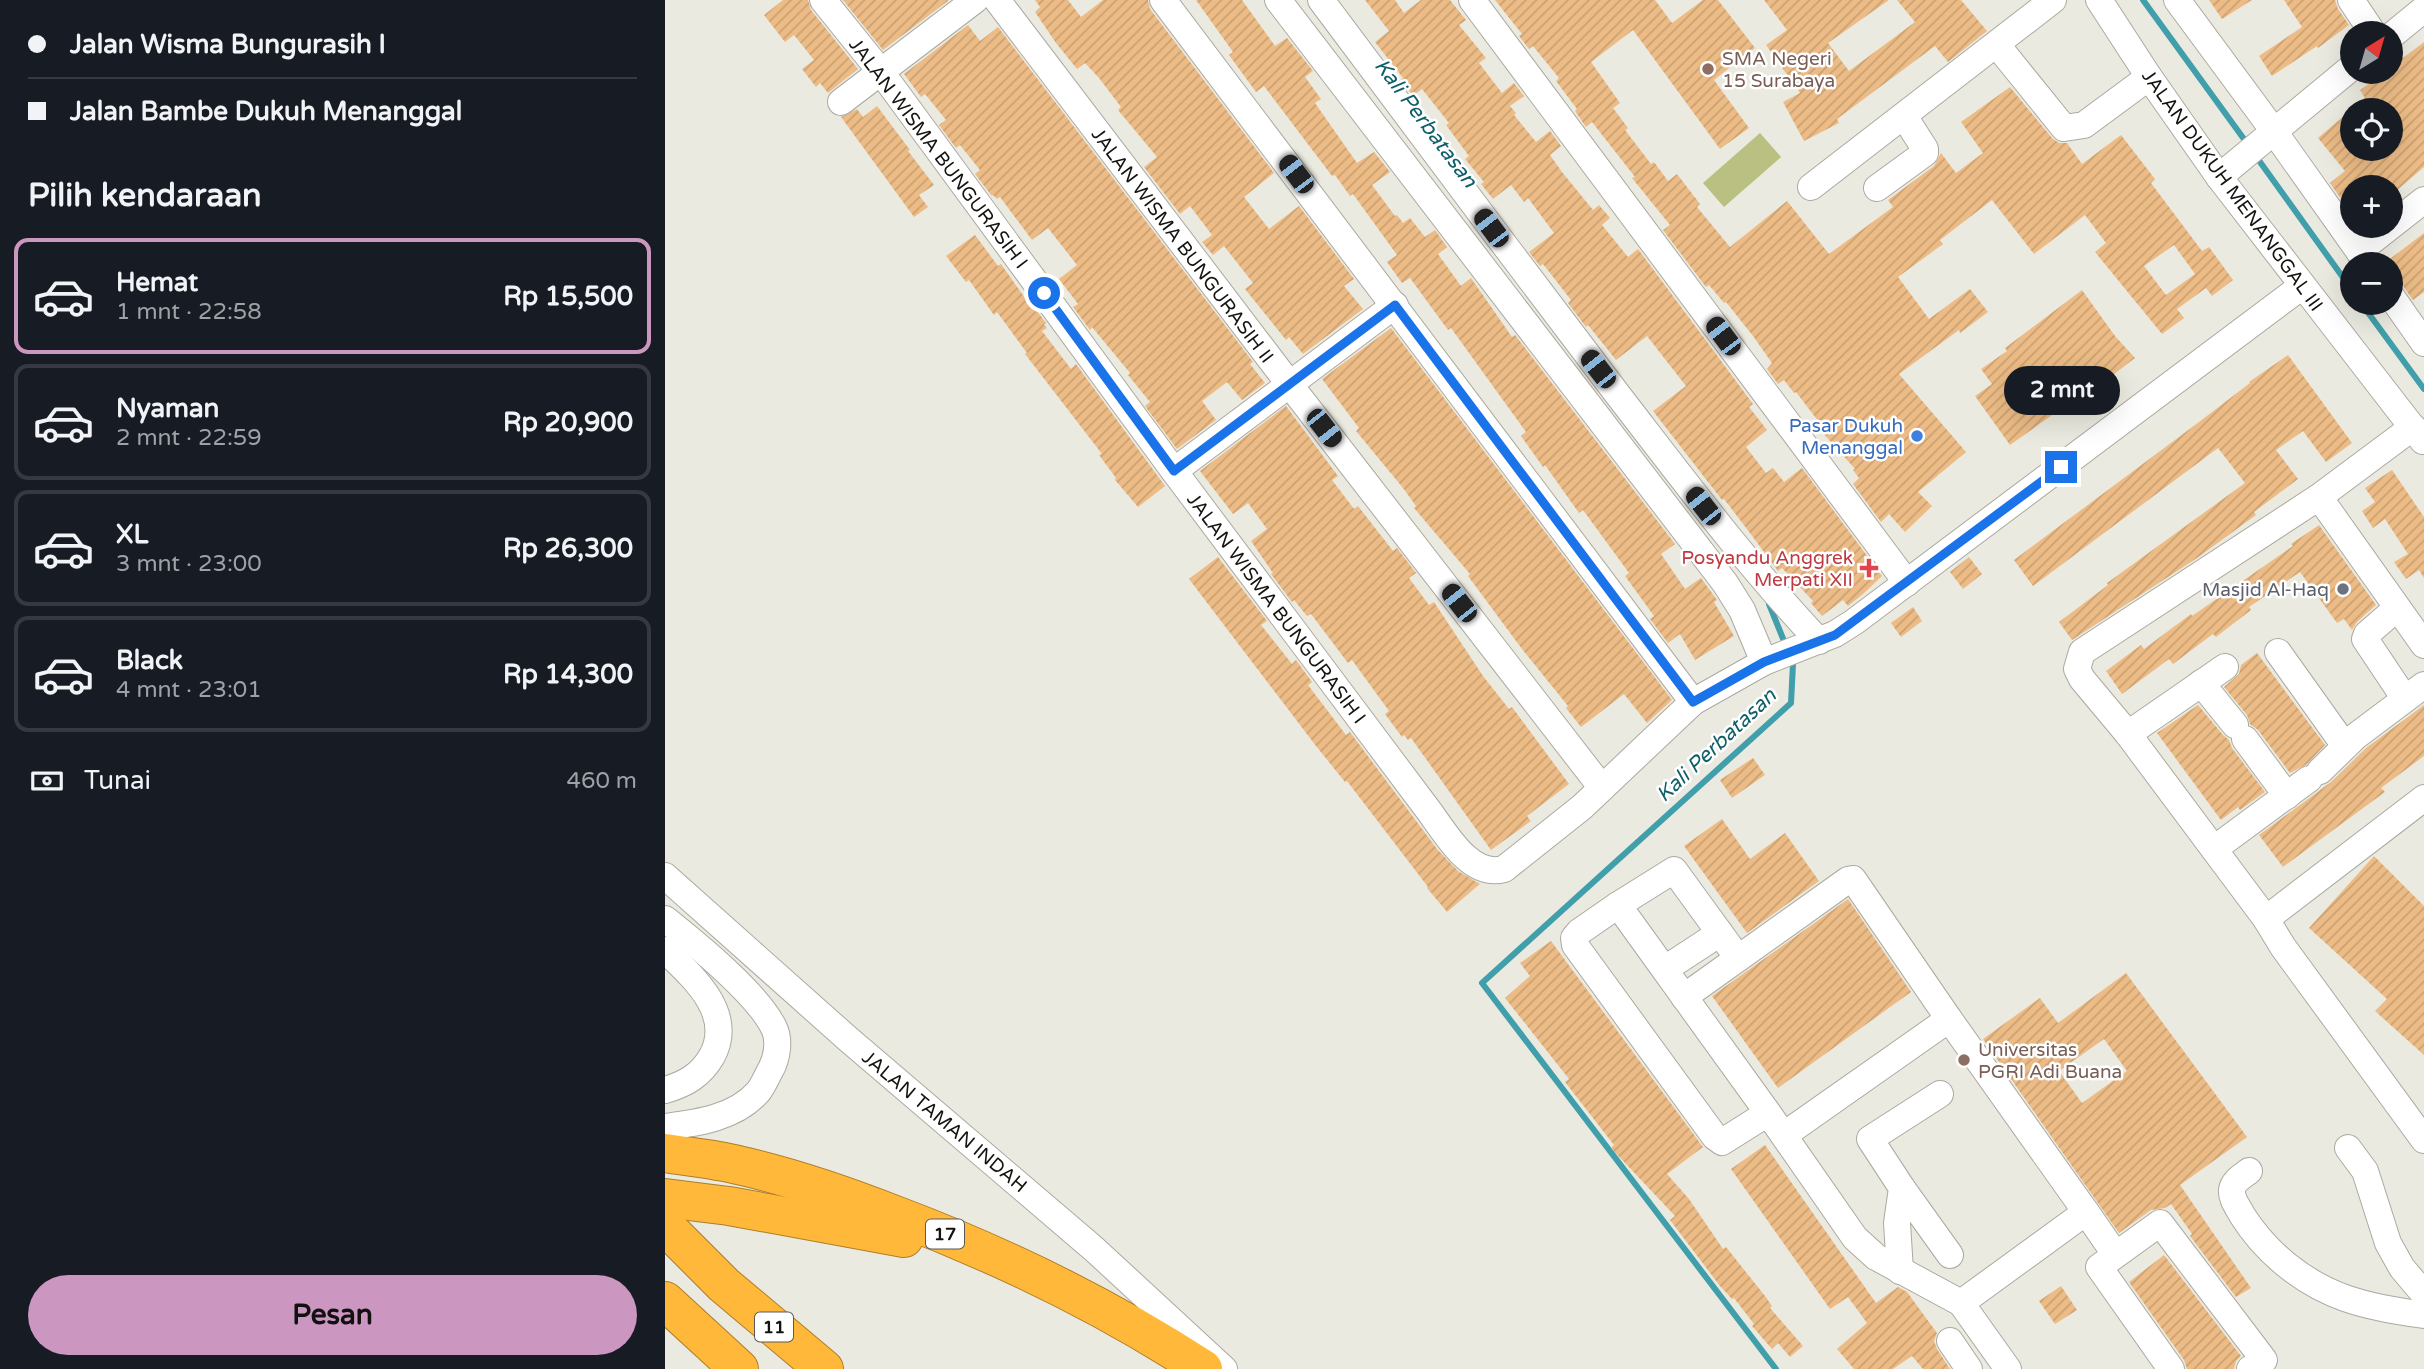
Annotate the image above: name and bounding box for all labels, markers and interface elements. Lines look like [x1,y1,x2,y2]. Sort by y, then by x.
north arrow [2340,21,2403,84]
map controls [2340,21,2403,315]
text: Jalan Wisma Bungurasih I [70,29,386,60]
street label: JALAN WISMA BUNGURASIH I [844,34,1032,273]
place label: SMA Negeri 15 Surabaya [1722,48,1835,92]
water label: Kali Perbatasan [1369,54,1483,194]
marker: SMA Negeri 15 Surabaya [1700,61,1716,77]
street label: JALAN DUKUH MENANGGAL III [2137,65,2327,316]
text: Jalan Bambe Dukuh Menanggal [70,96,462,127]
button: locate [2340,98,2403,161]
street label: JALAN WISMA BUNGURASIH II [1087,124,1278,367]
car [1275,151,1318,197]
button: + [2340,175,2403,238]
text: Pilih kendaraan [28,177,262,215]
car [1470,205,1513,251]
button: − [2340,252,2403,315]
icon: car [32,265,95,328]
text: Hemat [116,267,198,298]
route start [1028,277,1060,309]
text: Rp 15,500 [503,281,633,312]
text: 1 mnt · 22:58 [116,298,262,326]
car [1702,313,1745,359]
car [1577,346,1620,392]
callout: 2 mnt [2003,365,2119,414]
text: 2 mnt [2030,376,2094,404]
icon: car [32,391,95,454]
text: Nyaman [116,393,219,424]
car [1303,405,1346,451]
text: Rp 20,900 [503,407,633,438]
place label: Pasar Dukuh Menanggal [1789,415,1903,459]
text: 2 mnt · 22:59 [116,424,262,452]
marker: Pasar Dukuh Menanggal [1909,428,1925,444]
route end [2045,451,2077,483]
car [1682,483,1725,529]
street label: JALAN WISMA BUNGURASIH I [1182,489,1370,728]
icon: car [32,517,95,580]
text: XL [116,519,148,550]
text: Rp 26,300 [503,533,633,564]
place label: Posyandu Anggrek Merpati XII [1681,547,1853,591]
text: 3 mnt · 23:00 [116,550,262,578]
marker: Posyandu Anggrek Merpati XII [1859,558,1879,578]
place label: Masjid Al-Haq [2202,579,2329,601]
car [1438,580,1481,626]
marker: Masjid Al-Haq [2335,581,2351,597]
icon: car [32,643,95,706]
text: Black [116,645,183,676]
text: Rp 14,300 [503,659,633,690]
text: 4 mnt · 23:01 [116,676,262,704]
water label: Kali Perbatasan [1651,683,1782,807]
icon: cash [28,762,66,800]
text: Tunai [84,765,151,796]
text: 460 m [567,767,637,795]
place label: Universitas PGRI Adi Buana [1978,1039,2122,1083]
street label: JALAN TAMAN INDAH [857,1046,1031,1197]
marker: Universitas PGRI Adi Buana [1956,1052,1972,1068]
road number: 17 [926,1219,964,1248]
button: Pesan [28,1275,637,1355]
road number: 11 [755,1312,793,1342]

